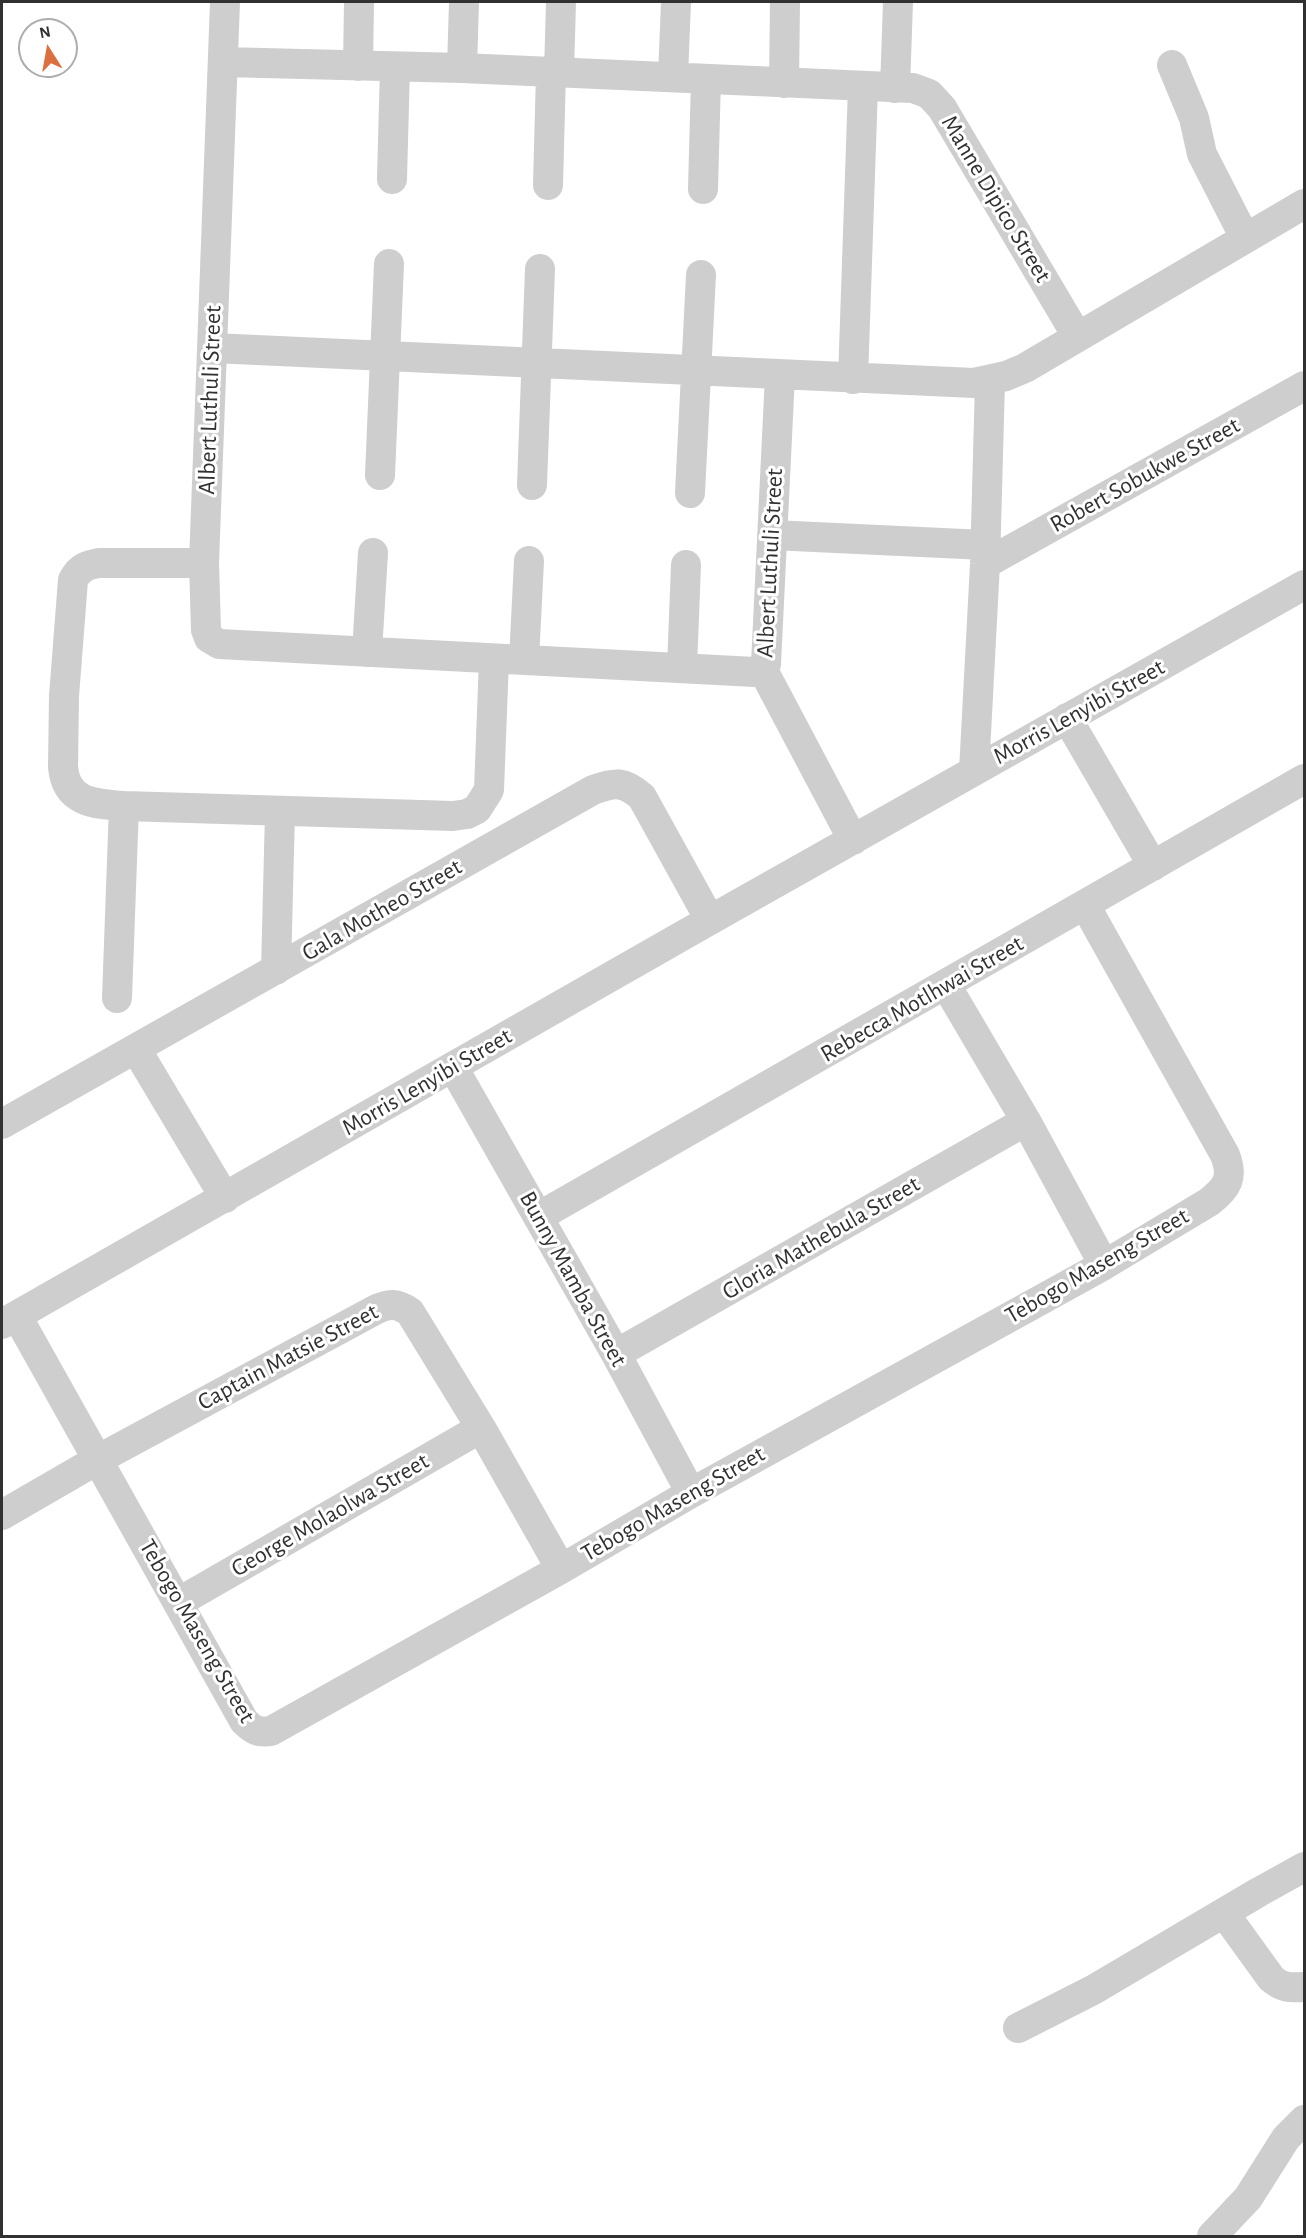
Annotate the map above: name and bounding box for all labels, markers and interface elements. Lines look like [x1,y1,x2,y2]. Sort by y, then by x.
north arrow [18,18,78,78]
text: N [38,23,52,41]
street label: Manne Dipico Street [935,110,1057,288]
street label: Albert Luthuli Street [192,305,228,495]
street label: Robert Sobukwe Street [1045,411,1245,539]
street label: Albert Luthuli Street [751,468,789,658]
street label: Morris Lenyibi Street [988,653,1170,771]
street label: Gala Motheo Street [297,853,467,967]
street label: Rebecca Motlhwai Street [816,929,1028,1069]
street label: Morris Lenyibi Street [337,1022,517,1142]
street label: Gloria Mathebula Street [717,1170,925,1306]
street label: Bunny Mamba Street [513,1186,633,1372]
street label: Tebogo Maseng Street [1000,1202,1194,1330]
street label: Captain Matsie Street [193,1297,383,1417]
street label: Tebogo Maseng Street [576,1440,770,1568]
street label: George Molaolwa Street [226,1447,434,1583]
street label: Tebogo Maseng Street [133,1534,261,1728]

